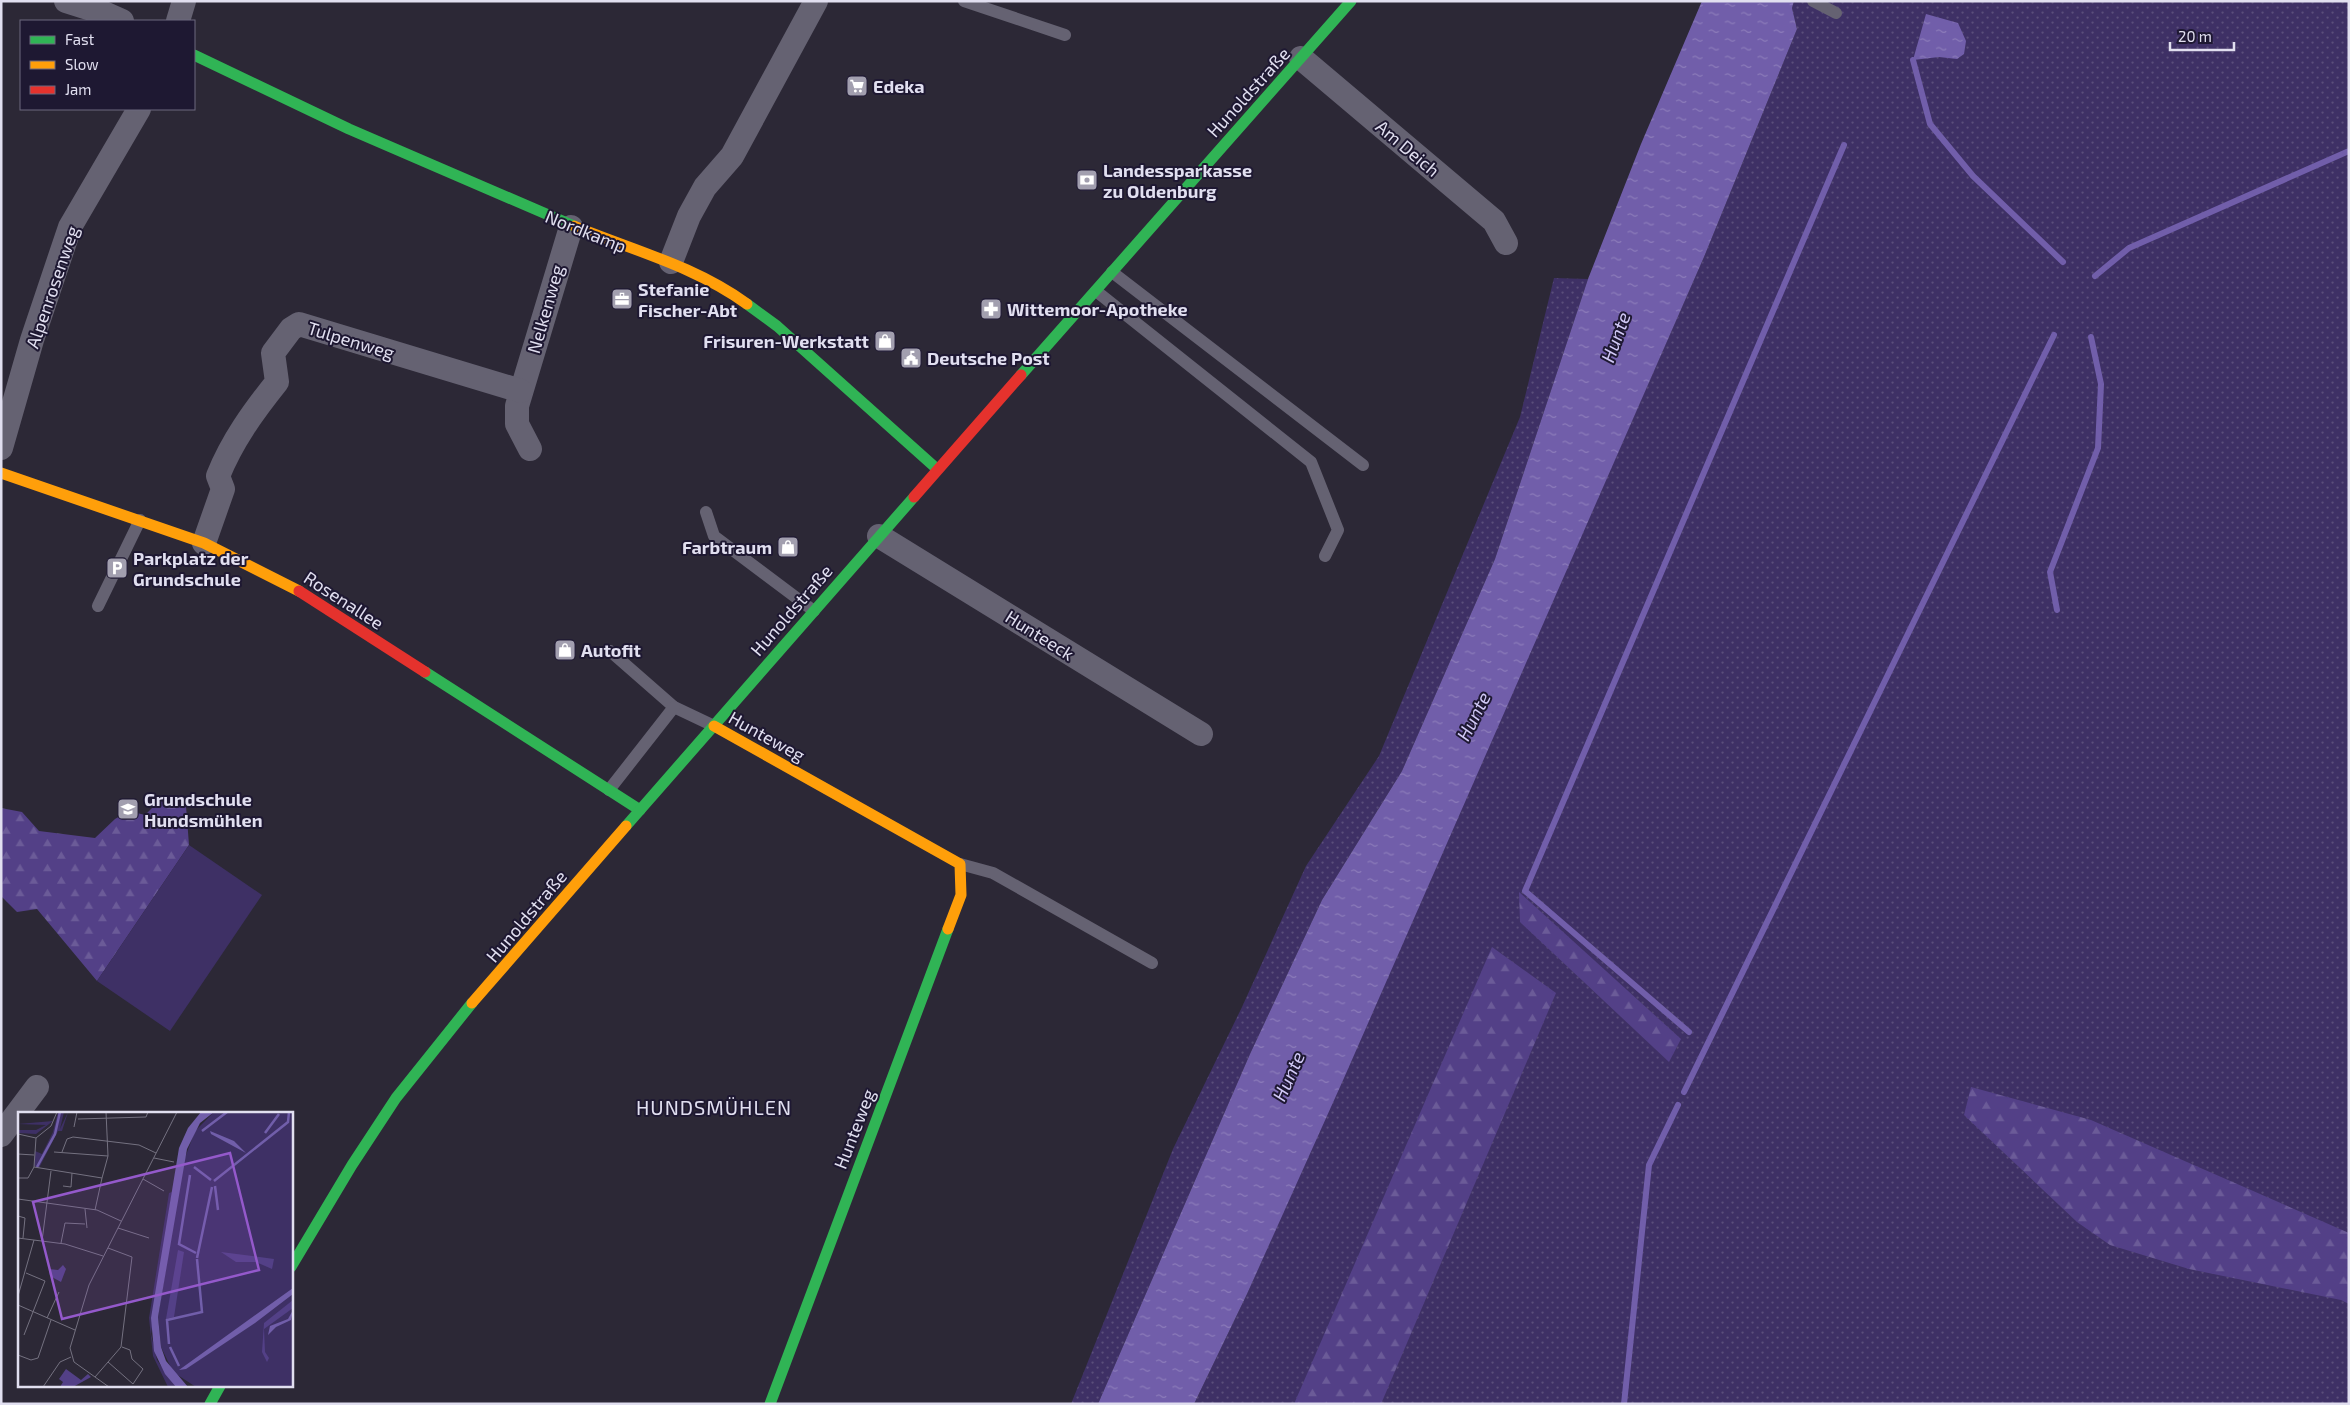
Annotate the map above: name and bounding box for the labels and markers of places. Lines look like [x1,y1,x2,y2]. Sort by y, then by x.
supermarket icon: Edeka [845,74,869,98]
place label: Edeka [873,75,925,97]
place label: Landessparkasse zu Oldenburg [1103,159,1252,202]
bank icon: Landessparkasse zu Oldenburg [1075,168,1099,192]
place label: Stefanie Fischer-Abt [638,278,738,321]
office icon: Stefanie Fischer-Abt [610,287,634,311]
pharmacy icon: Wittemoor-Apotheke [979,297,1003,321]
place label: Wittemoor-Apotheke [1007,298,1188,320]
shop icon: Frisuren-Werkstatt [873,329,897,353]
place label: Frisuren-Werkstatt [703,330,870,352]
public building icon: Deutsche Post [899,346,923,370]
place label: Deutsche Post [927,347,1050,369]
shop icon: Farbtraum [776,535,800,559]
place label: Farbtraum [682,536,772,558]
place label: Parkplatz der Grundschule [133,547,249,590]
parking icon: Parkplatz der Grundschule [105,556,129,580]
shop icon: Autofit [553,638,577,662]
place label: Autofit [581,639,641,661]
place label: Grundschule Hundsmühlen [144,788,262,831]
school or university icon: Grundschule Hundsmühlen [116,797,140,821]

